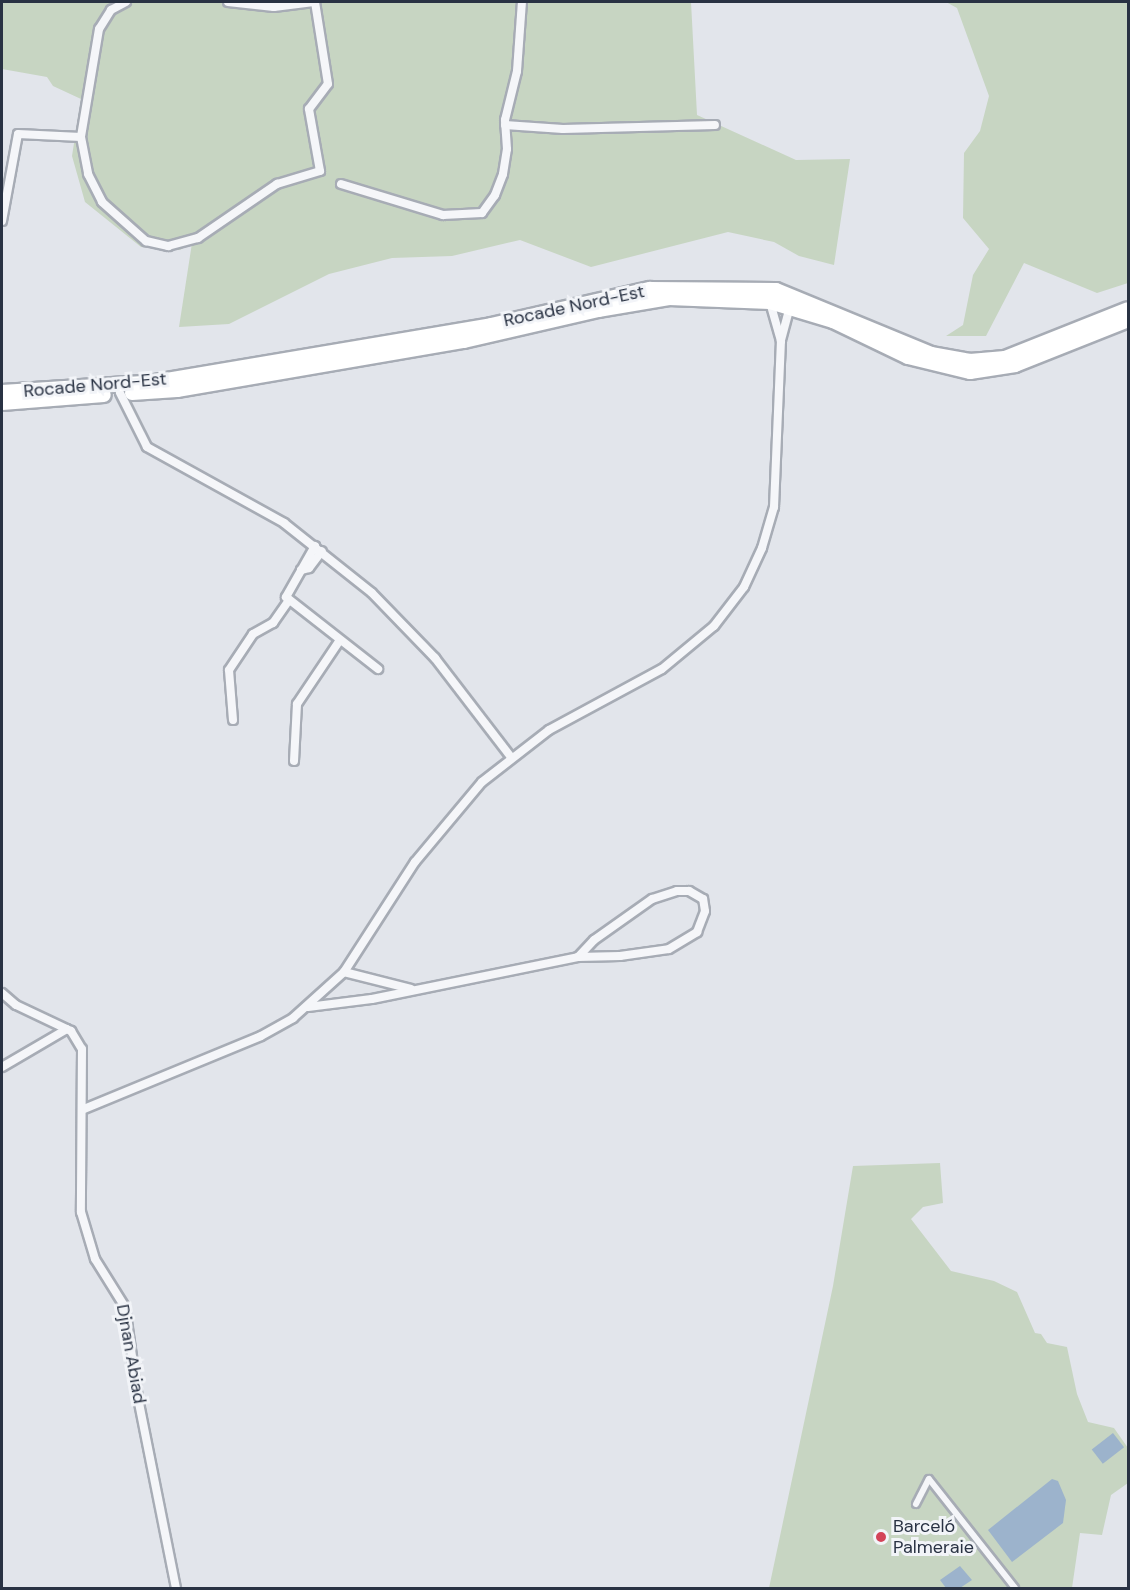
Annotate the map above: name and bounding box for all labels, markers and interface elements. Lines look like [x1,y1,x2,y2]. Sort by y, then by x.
street label: Rocade Nord-Est [502,281,646,331]
street label: Rocade Nord-Est [23,368,167,402]
street label: Djnan Abiad [112,1303,150,1405]
place label: Barceló Palmeraie [893,1516,974,1558]
marker: Barceló Palmeraie [874,1530,888,1544]

